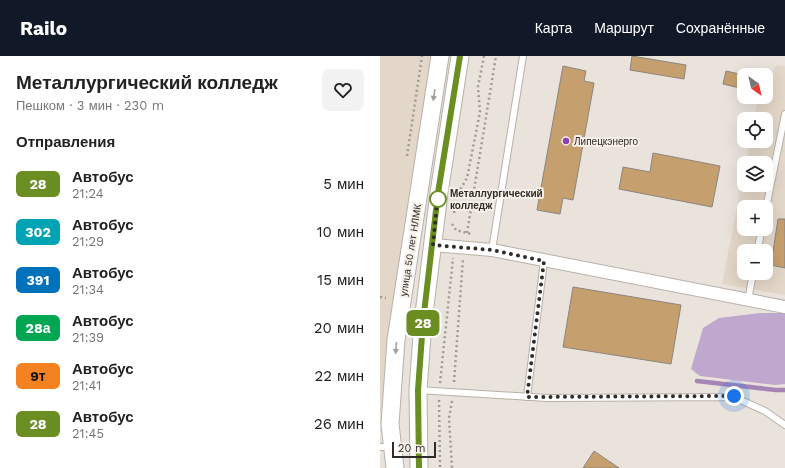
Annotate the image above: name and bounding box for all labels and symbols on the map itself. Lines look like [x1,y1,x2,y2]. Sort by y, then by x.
north arrow [737,68,773,104]
one-way arrow [431,88,437,101]
marker: Липецкэнерго [561,136,571,146]
place label: Липецкэнерго [574,136,639,147]
place label: Металлургический колледж [450,188,543,211]
marker: Металлургический колледж [429,190,447,208]
street label: улица 50 лет НЛМК [398,203,423,297]
line badge: 28 [405,310,441,336]
one-way arrow [392,342,399,354]
your location [724,386,744,406]
scale bar [392,440,436,459]

